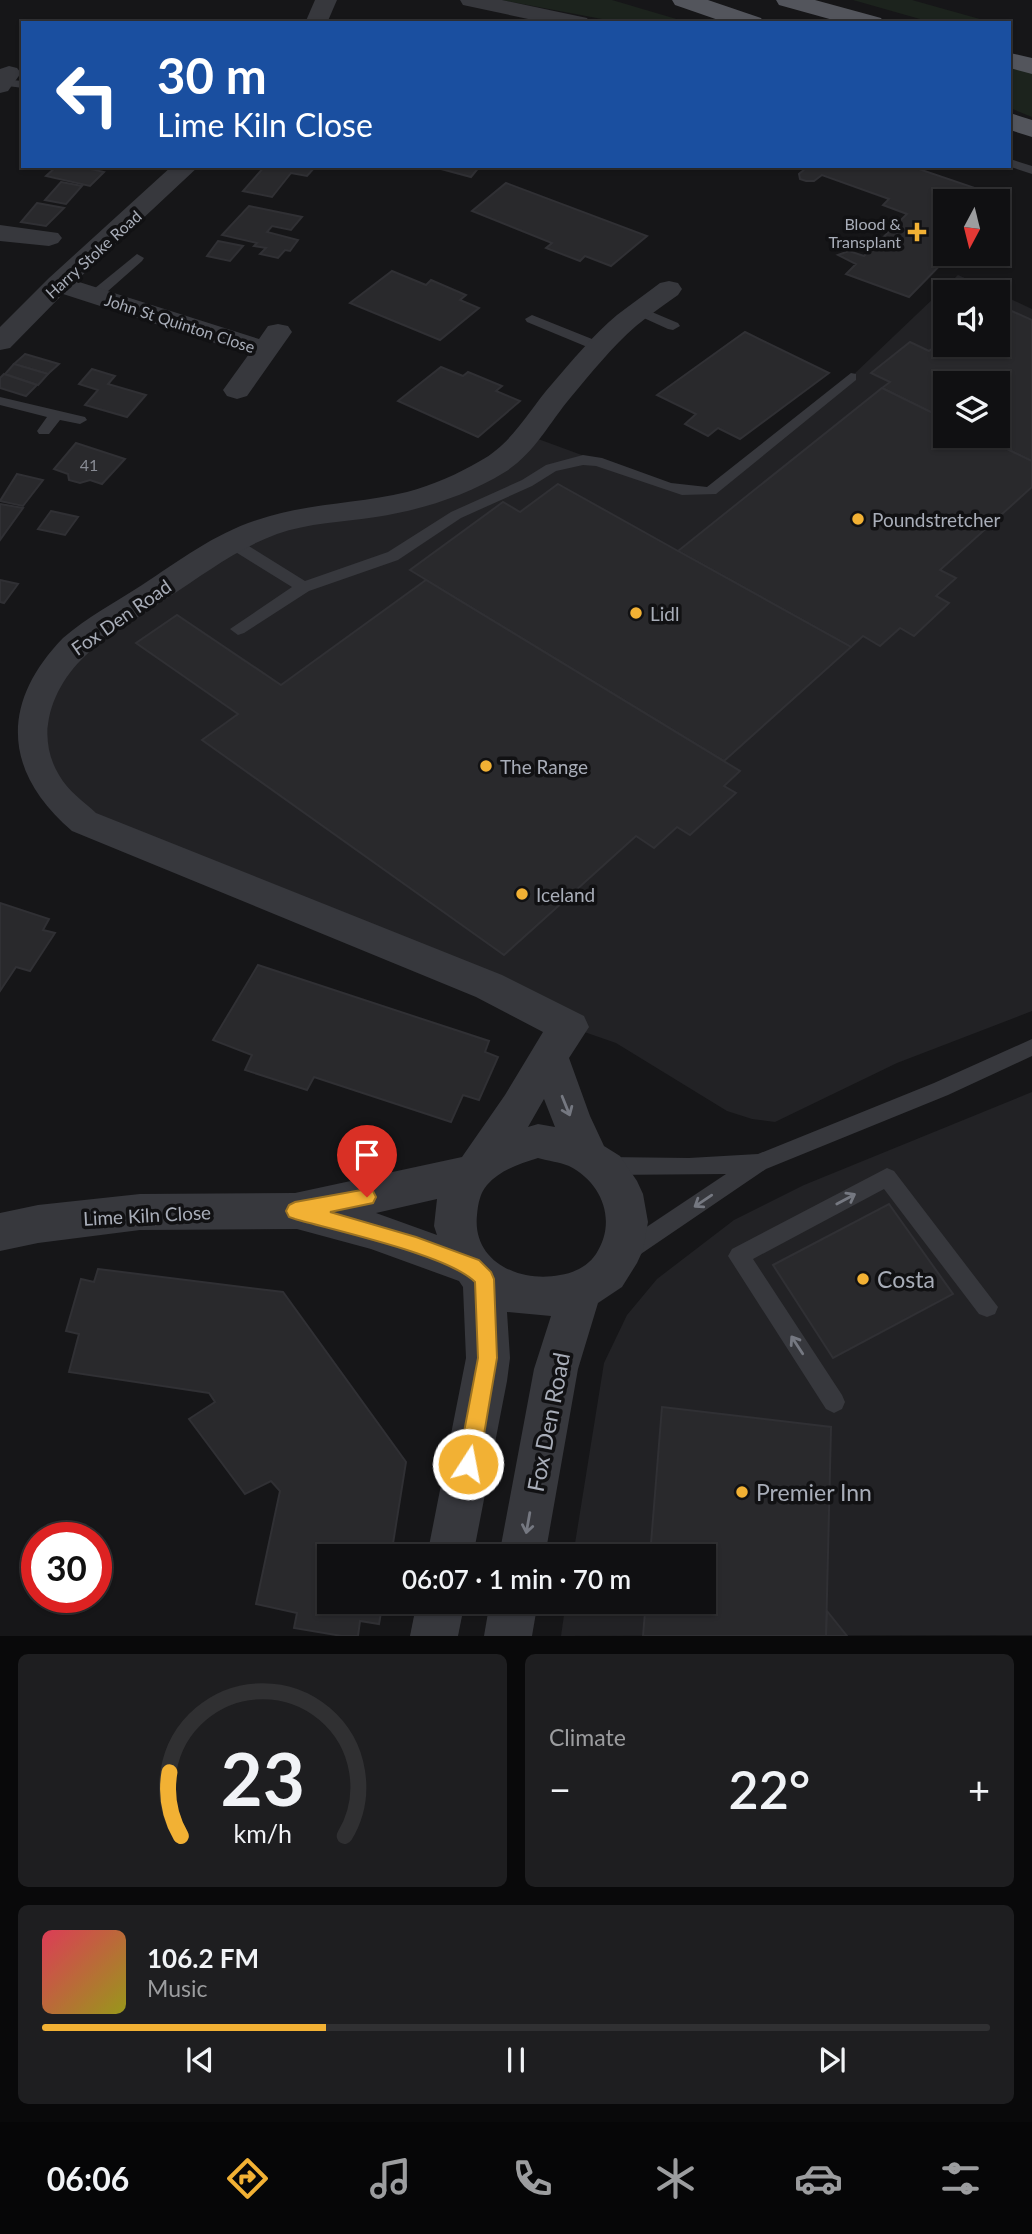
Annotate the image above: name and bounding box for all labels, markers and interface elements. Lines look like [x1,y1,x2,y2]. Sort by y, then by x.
text: 30 m [157,46,267,104]
icon: left [42,49,133,140]
text: Lime Kiln Close [157,105,373,144]
north arrow [933,189,1010,266]
map controls [933,189,1010,448]
street label: Harry Stoke Road [41,206,145,302]
place label: Blood & Transplant [829,214,902,251]
marker: Blood & Transplant [907,222,927,242]
button: sound [933,280,1010,357]
street label: John St Quinton Close [103,290,257,356]
button: layers [933,371,1010,448]
house number: 41 [80,455,98,474]
place label: Poundstretcher [872,508,1001,531]
marker: Poundstretcher [850,511,866,527]
street label: Fox Den Road [67,574,175,660]
place label: Lidl [650,602,679,625]
marker: Lidl [628,605,644,621]
place label: The Range [500,755,588,778]
marker: The Range [478,758,494,774]
place label: Iceland [536,883,595,906]
marker: Iceland [514,886,530,902]
one-way arrow [561,1095,574,1116]
pin [337,1125,397,1197]
icon: arrive [348,1136,386,1174]
one-way arrow [835,1191,856,1205]
one-way arrow [694,1194,713,1208]
street label: Lime Kiln Close [82,1200,212,1230]
place label: Costa [877,1265,935,1293]
marker: Costa [855,1271,871,1287]
one-way arrow [789,1336,804,1355]
street label: Fox Den Road [521,1350,575,1494]
position arrow [431,1427,505,1501]
place label: Premier Inn [756,1478,872,1506]
marker: Premier Inn [734,1484,750,1500]
one-way arrow [521,1511,534,1534]
speed limit sign: 30 [21,1522,112,1613]
text: 06:07 · 1 min · 70 m [402,1563,631,1595]
text: Climate [549,1723,626,1751]
text: 23 [220,1735,305,1823]
text: 22° [729,1758,810,1820]
text: − [549,1766,571,1812]
text: + [968,1766,990,1812]
text: km/h [233,1818,292,1848]
text: 106.2 FM [147,1942,259,1974]
text: Music [147,1974,207,2002]
icon: previous [181,2041,219,2079]
icon: pause [497,2041,535,2079]
icon: next [813,2041,851,2079]
icon: directions [223,2154,272,2203]
icon: music [366,2154,415,2203]
icon: phone [508,2154,557,2203]
icon: climate [651,2154,700,2203]
icon: car [794,2154,843,2203]
icon: filters [936,2154,985,2203]
text: 06:06 [47,2159,129,2198]

